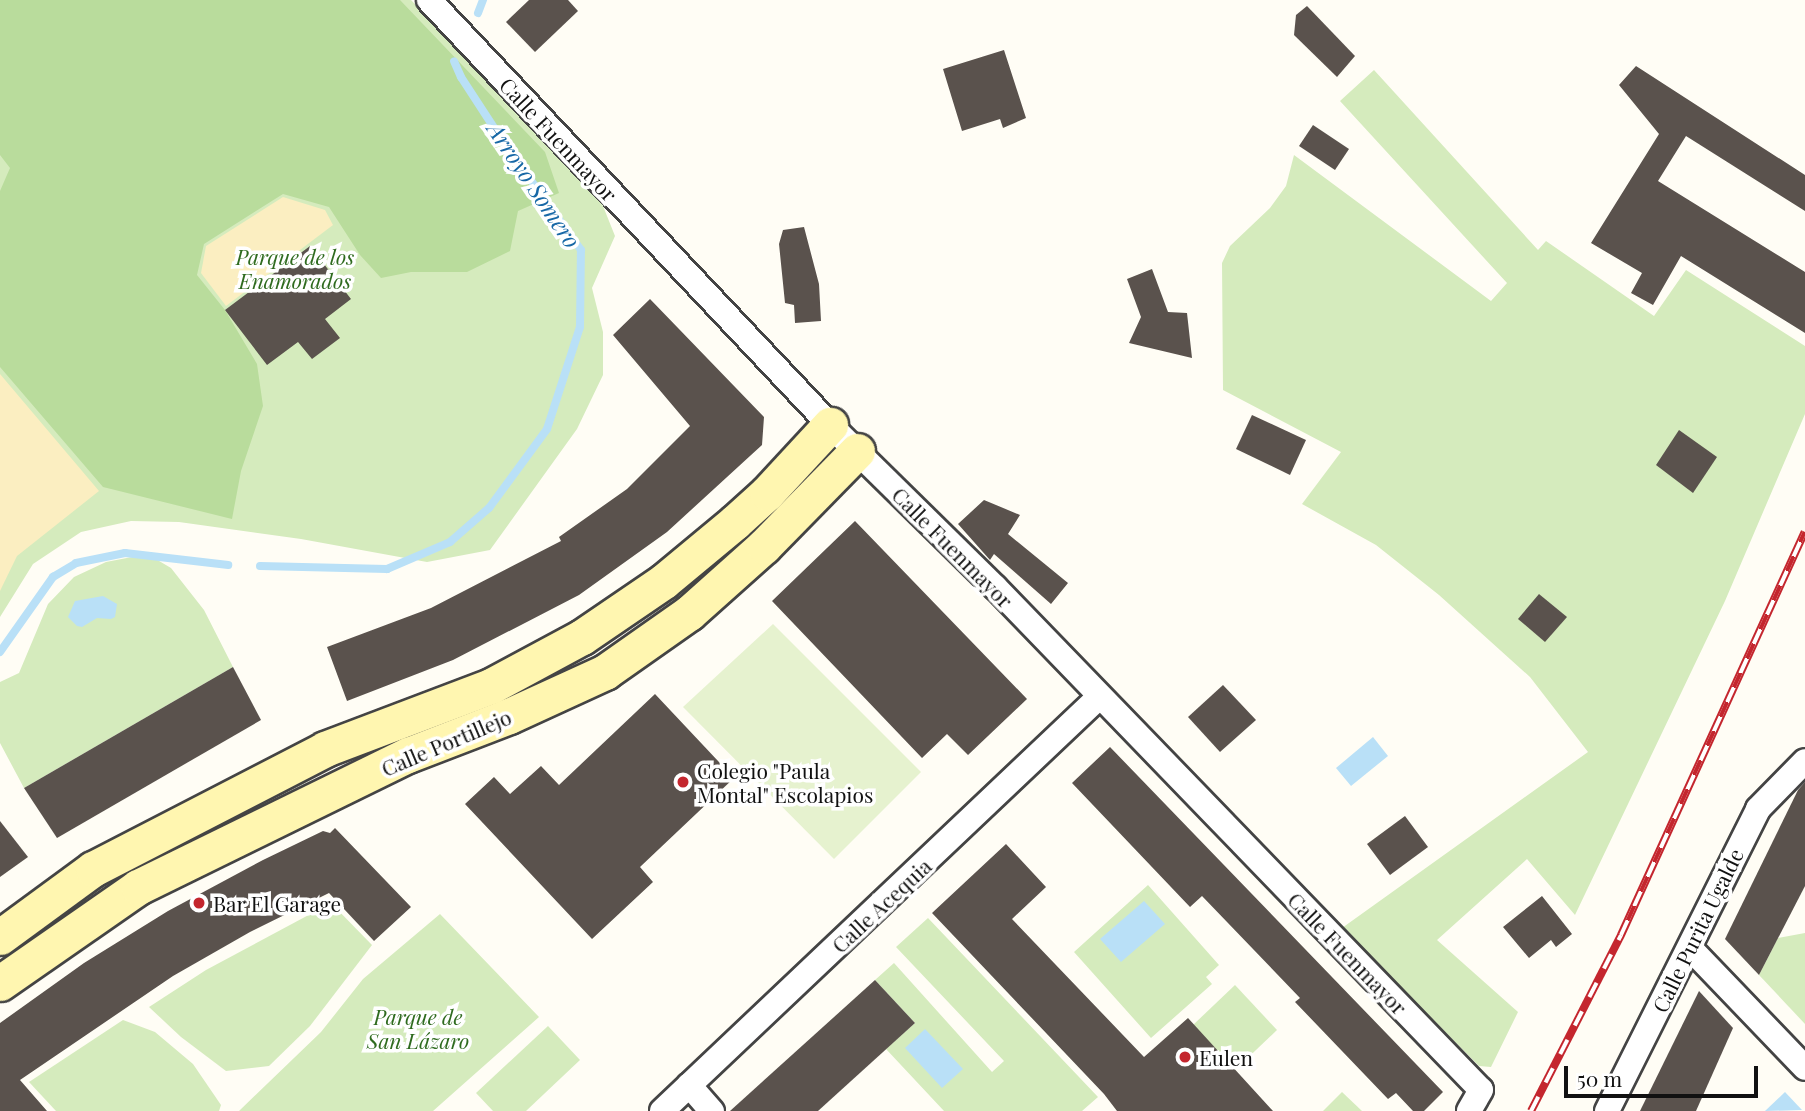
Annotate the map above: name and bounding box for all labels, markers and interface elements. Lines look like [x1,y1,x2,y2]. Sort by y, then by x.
street label: Calle Fuenmayor [495,72,623,206]
water label: Arroyo Somero [482,117,586,253]
park label: Parque de los Enamorados [236,243,354,293]
street label: Calle Fuenmayor [887,481,1019,613]
street label: Calle Portillejo [377,703,515,781]
place label: Colegio "Paula Montal" Escolapios [697,757,874,807]
marker: Colegio "Paula Montal" Escolapios [675,774,691,790]
street label: Calle Purita Ugalde [1646,844,1748,1016]
street label: Calle Acequia [826,852,936,958]
street label: Calle Fuenmayor [1283,887,1413,1019]
place label: Bar El Garage [213,890,342,916]
marker: Bar El Garage [191,895,207,911]
park label: Parque de San Lázaro [367,1003,469,1053]
place label: Eulen [1199,1044,1253,1070]
marker: Eulen [1177,1049,1193,1065]
scale bar [1567,1052,1761,1096]
text: 50 m [1577,1064,1622,1092]

